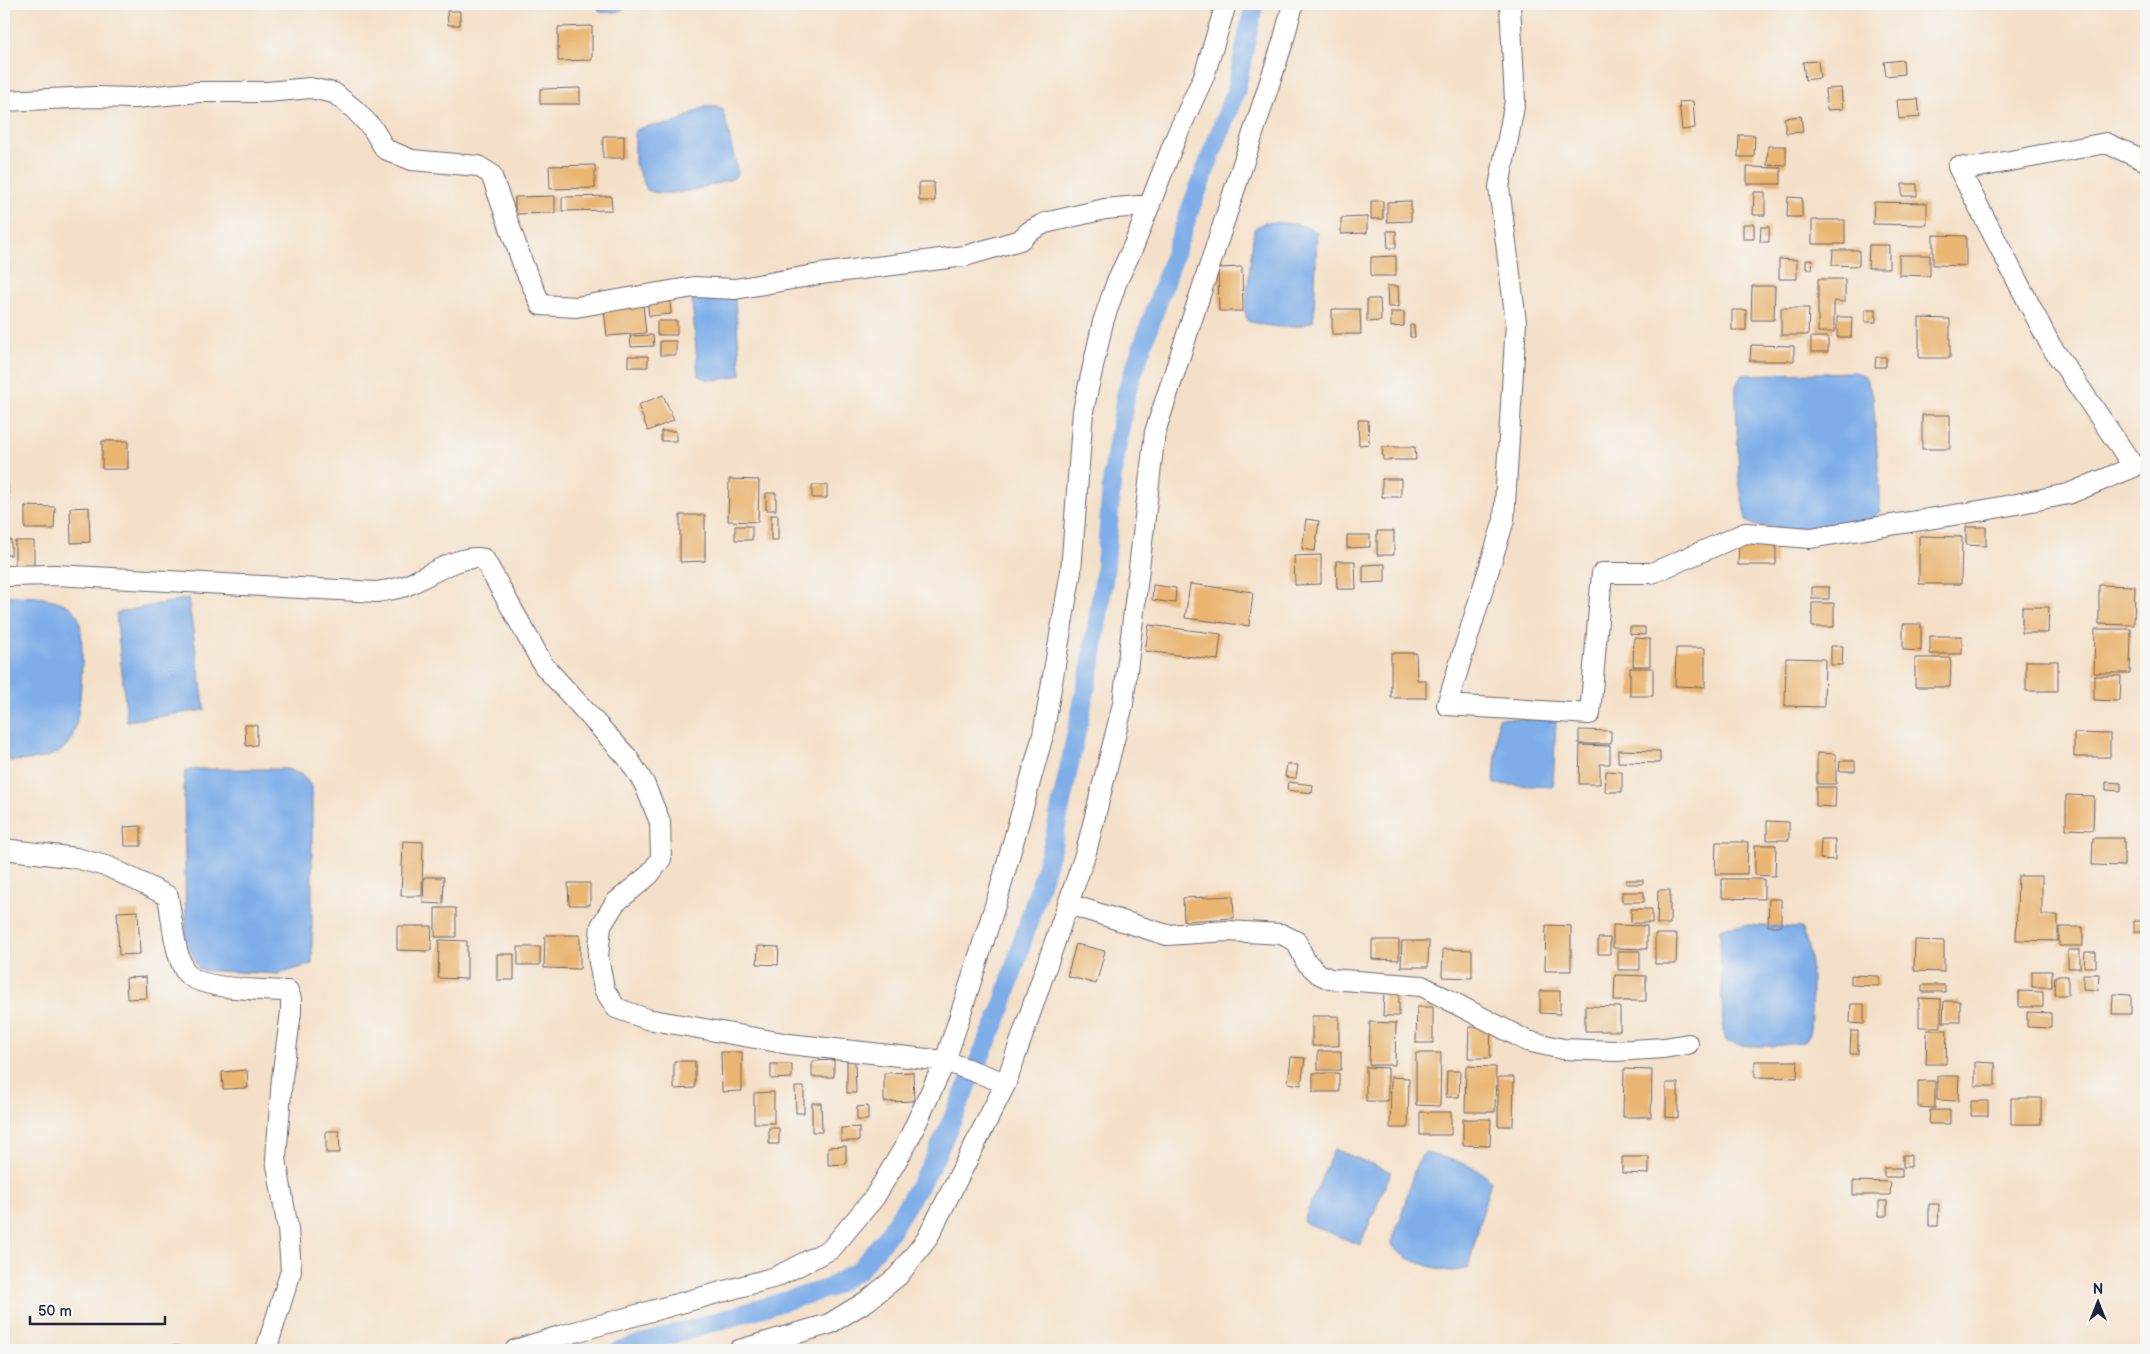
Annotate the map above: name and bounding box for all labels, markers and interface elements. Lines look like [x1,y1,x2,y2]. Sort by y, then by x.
north arrow [2072,1276,2122,1326]
text: N [2093,1281,2103,1298]
scale bar [30,1294,165,1326]
text: 50 m [38,1302,72,1321]

